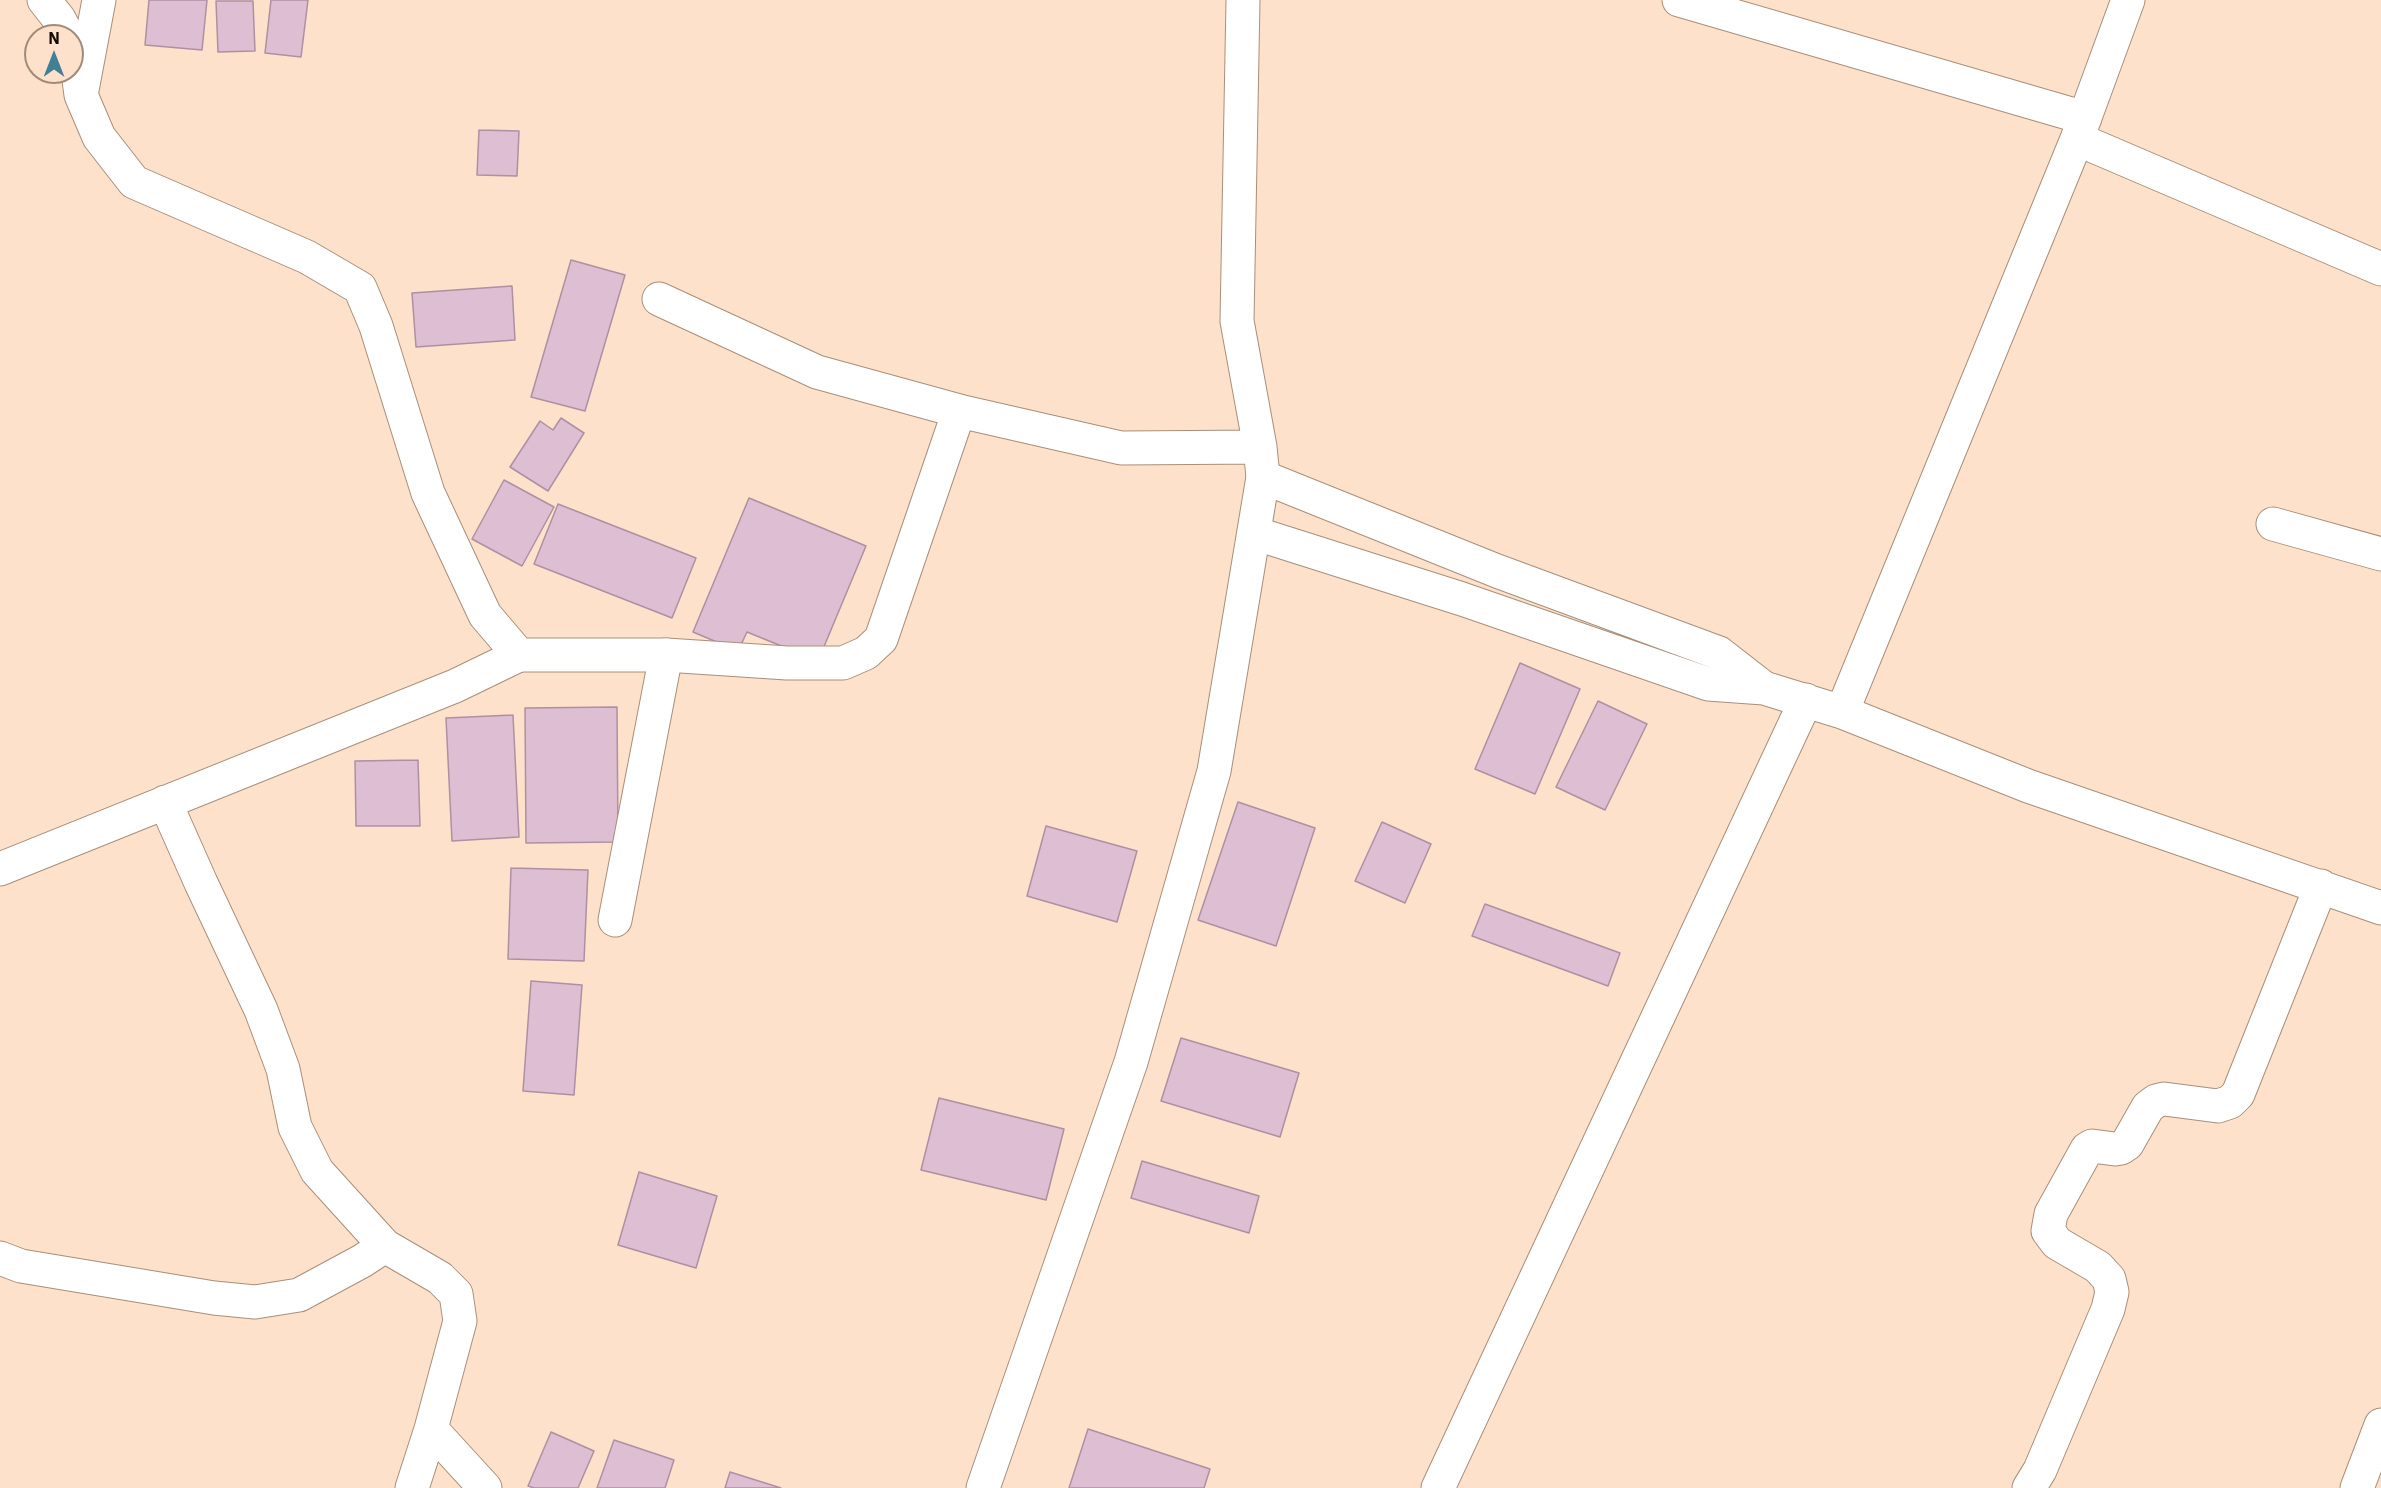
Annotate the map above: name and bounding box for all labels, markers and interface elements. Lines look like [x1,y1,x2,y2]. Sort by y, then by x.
north arrow [24,24,84,84]
text: N [48,28,60,48]

